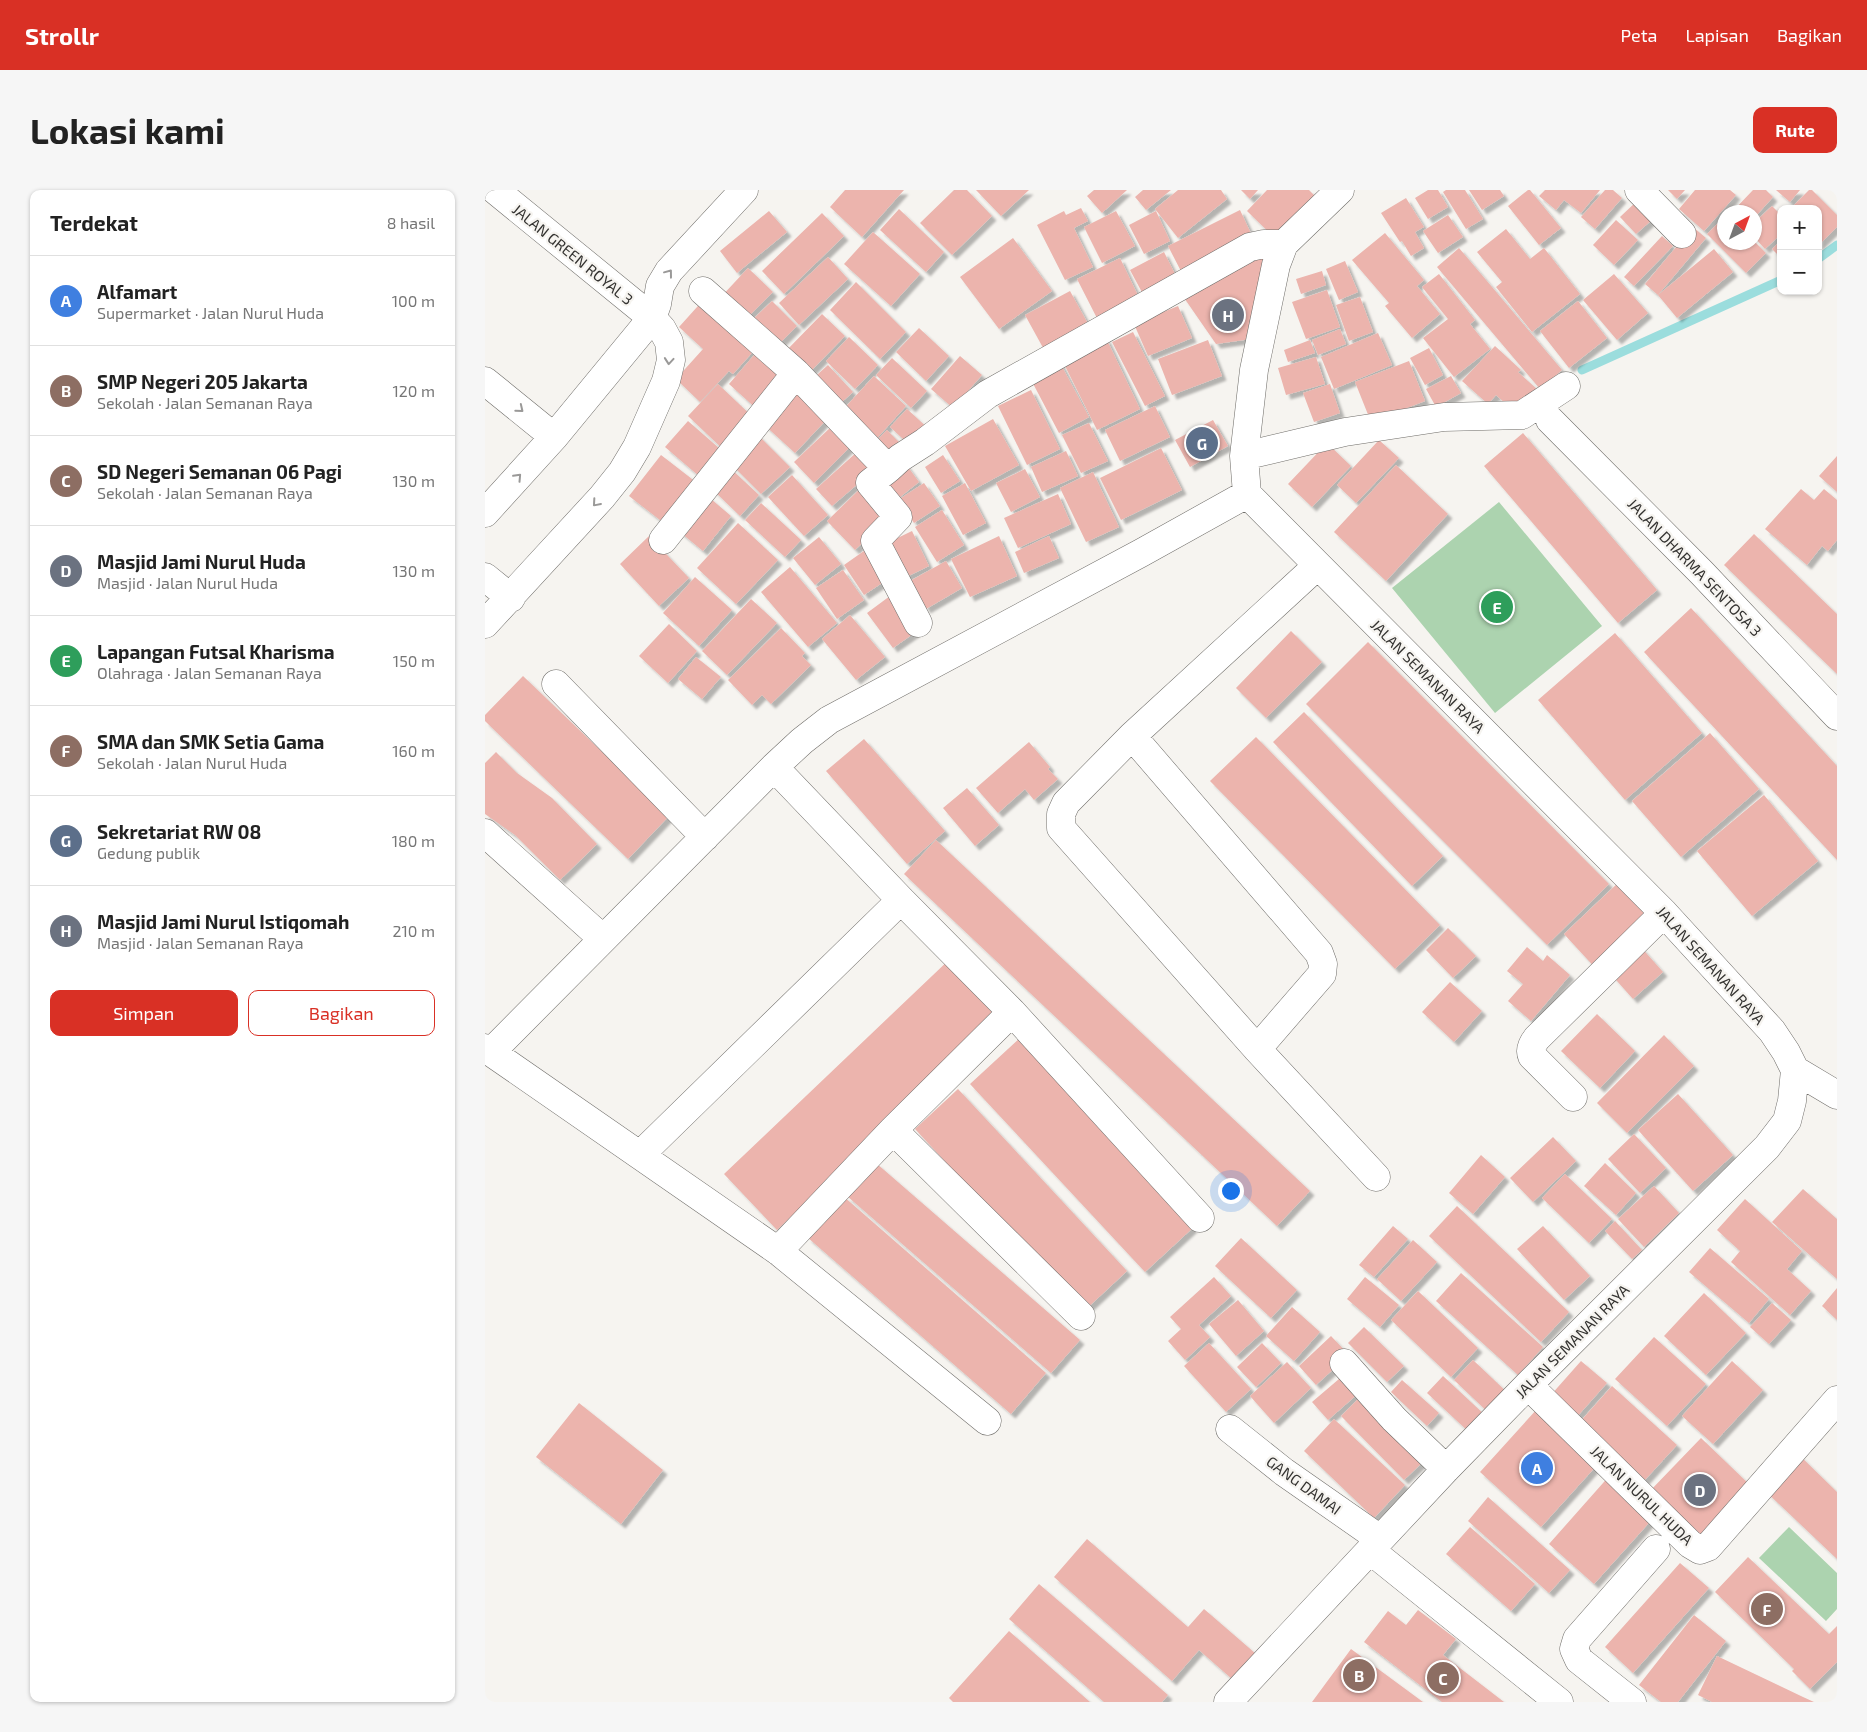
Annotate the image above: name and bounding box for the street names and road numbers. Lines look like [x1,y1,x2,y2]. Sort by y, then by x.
street label: JALAN GREEN ROYAL 3 [509,200,637,308]
street label: JALAN DHARMA SENTOSA 3 [1624,494,1766,640]
street label: JALAN SEMANAN RAYA [1367,615,1489,737]
street label: JALAN SEMANAN RAYA [1653,902,1769,1028]
street label: JALAN SEMANAN RAYA [1511,1280,1633,1402]
street label: JALAN NURUL HUDA [1587,1442,1697,1549]
street label: GANG DAMAI [1263,1452,1345,1518]

